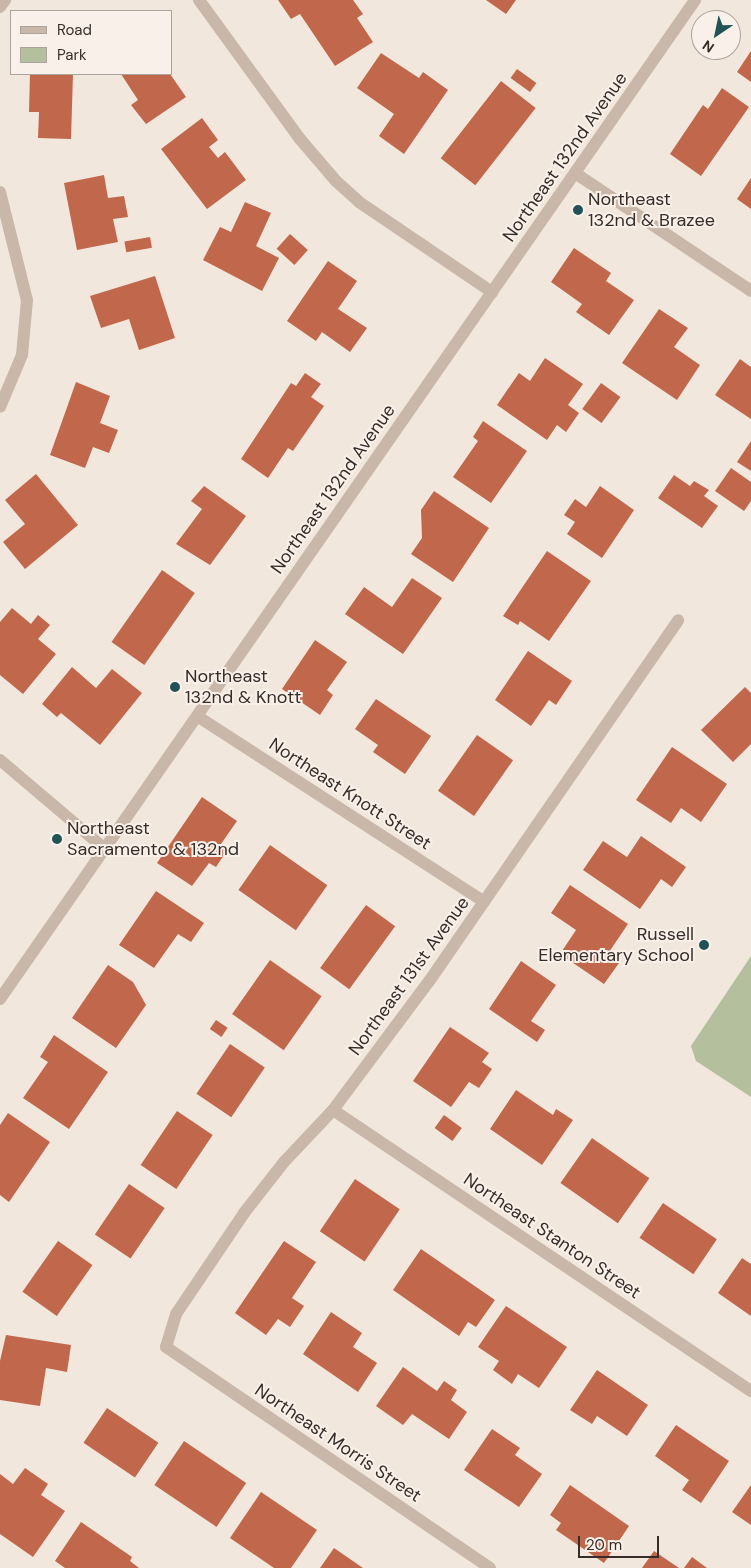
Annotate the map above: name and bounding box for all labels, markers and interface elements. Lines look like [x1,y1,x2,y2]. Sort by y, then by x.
legend [10,10,172,75]
north arrow [691,10,741,60]
text: Road [57,20,92,40]
text: N [699,36,717,57]
text: Park [57,45,87,65]
street label: Northeast 132nd Avenue [498,68,632,246]
place label: Northeast 132nd & Brazee [588,189,715,232]
marker: Northeast 132nd & Brazee [572,204,584,216]
street label: Northeast 132nd Avenue [266,400,400,578]
place label: Northeast 132nd & Knott [185,666,301,709]
marker: Northeast 132nd & Knott [169,681,181,693]
street label: Northeast Knott Street [265,734,435,854]
place label: Northeast Sacramento & 132nd [67,818,239,861]
marker: Northeast Sacramento & 132nd [51,833,63,845]
street label: Northeast 131st Avenue [344,892,474,1060]
place label: Russell Elementary School [538,924,694,966]
marker: Russell Elementary School [698,939,710,951]
street label: Northeast Stanton Street [459,1169,645,1303]
street label: Northeast Morris Street [251,1379,425,1507]
scale bar [581,1526,662,1558]
text: 20 m [586,1535,622,1555]

